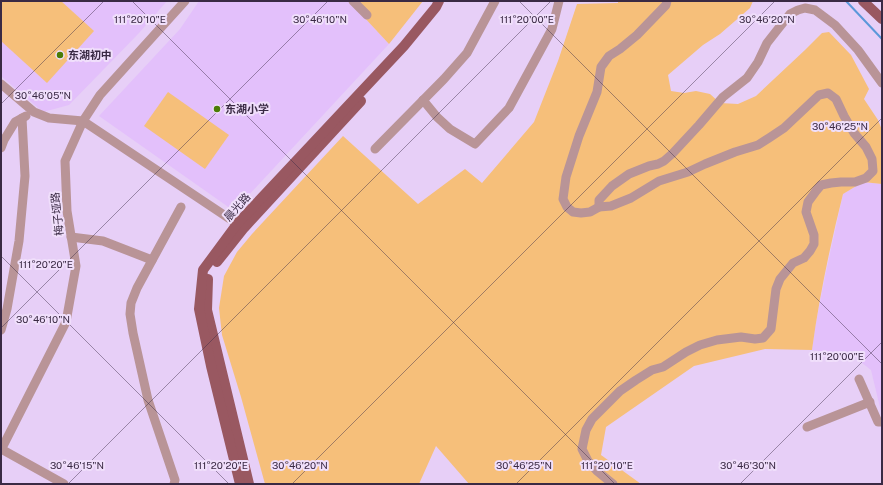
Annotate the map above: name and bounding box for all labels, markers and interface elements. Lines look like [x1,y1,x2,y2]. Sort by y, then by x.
text: 111°20'10"E [114,13,166,25]
text: 30°46'10"N [293,13,347,25]
text: 111°20'00"E [500,13,554,25]
text: 30°46'20"N [739,13,795,25]
place label: 东湖初中 [68,49,112,61]
marker: 东湖初中 [55,50,65,60]
text: 30°46'05"N [15,89,71,101]
place label: 东湖小学 [225,103,269,115]
marker: 东湖小学 [212,104,222,114]
text: 30°46'25"N [812,120,868,132]
street label: 梅子垭路 [49,191,65,237]
street label: 晨光路 [222,191,252,223]
text: 111°20'20"E [19,258,73,270]
text: 30°46'10"N [16,313,70,325]
text: 111°20'00"E [810,350,864,362]
text: 30°46'15"N [50,459,104,471]
text: 111°20'20"E [194,459,248,471]
text: 30°46'20"N [272,459,328,471]
text: 30°46'25"N [496,459,552,471]
text: 111°20'10"E [581,459,633,471]
text: 30°46'30"N [720,459,776,471]

